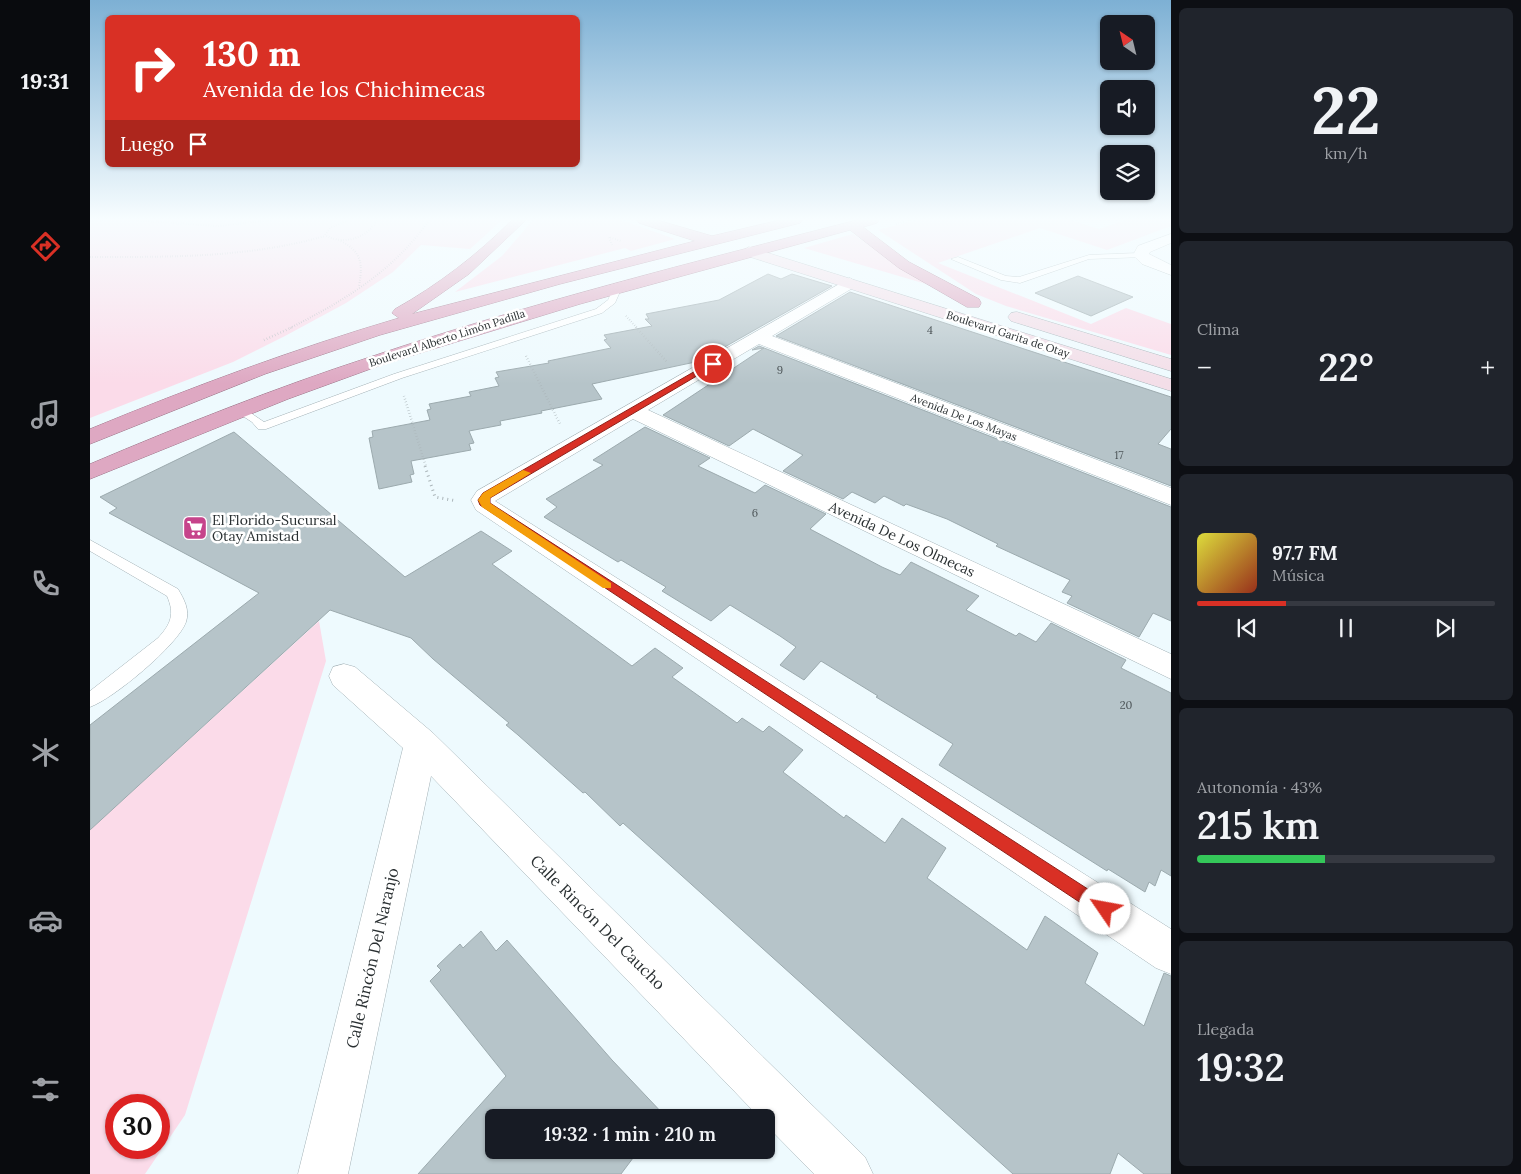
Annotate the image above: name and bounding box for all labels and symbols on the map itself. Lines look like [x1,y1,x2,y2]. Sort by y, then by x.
north arrow [1100,15,1155,70]
street label: Boulevard Alberto Limón Padilla [367,306,527,370]
street label: Boulevard Garita de Otay [945,307,1072,361]
house number: 4 [927,323,933,337]
pin [692,343,734,385]
house number: 9 [777,363,783,377]
street label: Avenida De Los Mayas [908,390,1019,444]
house number: 17 [1114,448,1124,462]
street label: Avenida De Los Olmecas [825,497,978,581]
house number: 6 [752,506,758,520]
place label: El Florido-Sucursal Otay Amistad [212,511,337,545]
supermarket icon: El Florido-Sucursal Otay Amistad [182,515,208,541]
house number: 20 [1120,698,1133,712]
street label: Calle Rincón Del Caucho [526,850,670,994]
street label: Calle Rincón Del Naranjo [341,866,403,1050]
position arrow [1078,882,1130,934]
speed limit sign: 30 [105,1094,170,1159]

